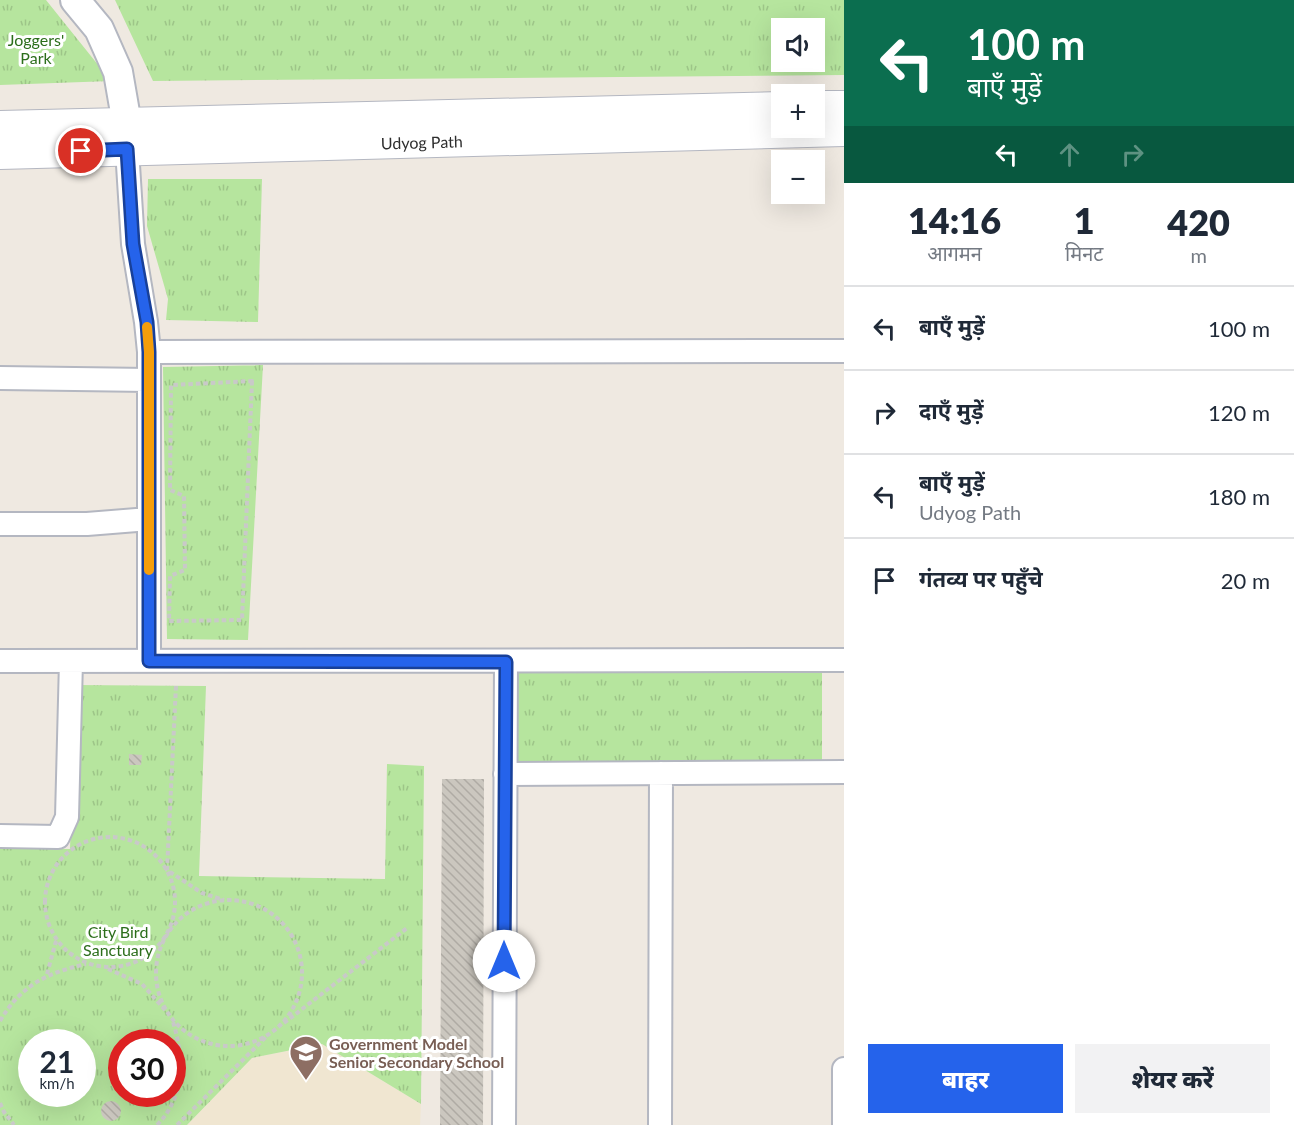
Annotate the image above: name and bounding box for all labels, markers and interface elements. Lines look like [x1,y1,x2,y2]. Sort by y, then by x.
map controls [771,18,825,204]
button: sound [771,18,825,72]
text: 100 m [967,19,1085,69]
icon: left [868,24,946,102]
park label: Joggers' Park [8,30,64,67]
text: बाएँ मुड़ें [967,70,1042,103]
button: + [771,84,825,138]
pin [55,125,106,176]
street label: Udyog Path [381,131,463,152]
icon: arrive [64,134,97,167]
icon: left [990,138,1023,171]
icon: ahead [1053,138,1086,171]
icon: right [1116,138,1149,171]
button: − [771,150,825,204]
text: 14:16 [908,198,1001,242]
text: 1 [1074,198,1095,242]
text: 420 [1167,200,1230,244]
text: आगमन [927,241,982,265]
text: मिनट [1065,241,1103,265]
text: m [1190,243,1207,267]
icon: left [868,312,901,345]
text: बाएँ मुड़ें [919,313,985,340]
text: 100 m [1208,315,1270,342]
icon: right [868,396,901,429]
text: दाएँ मुड़ें [919,397,983,424]
text: 120 m [1208,399,1270,426]
text: बाएँ मुड़ें [919,469,985,496]
icon: left [868,480,901,513]
text: 180 m [1208,483,1270,510]
text: Udyog Path [919,500,1021,524]
icon: arrive [868,564,901,597]
text: गंतव्य पर पहुँचे [919,565,1043,592]
text: 20 m [1221,567,1270,594]
park label: City Bird Sanctuary [83,922,154,959]
position arrow [472,929,536,993]
speed limit sign: 30 [108,1029,186,1107]
school or university icon: Government Model Senior Secondary School [288,1034,324,1081]
place label: Government Model Senior Secondary School [329,1034,504,1071]
text: 21 [40,1043,74,1079]
button: बाहर [868,1044,1063,1113]
button: शेयर करें [1075,1044,1270,1113]
text: km/h [39,1074,75,1092]

